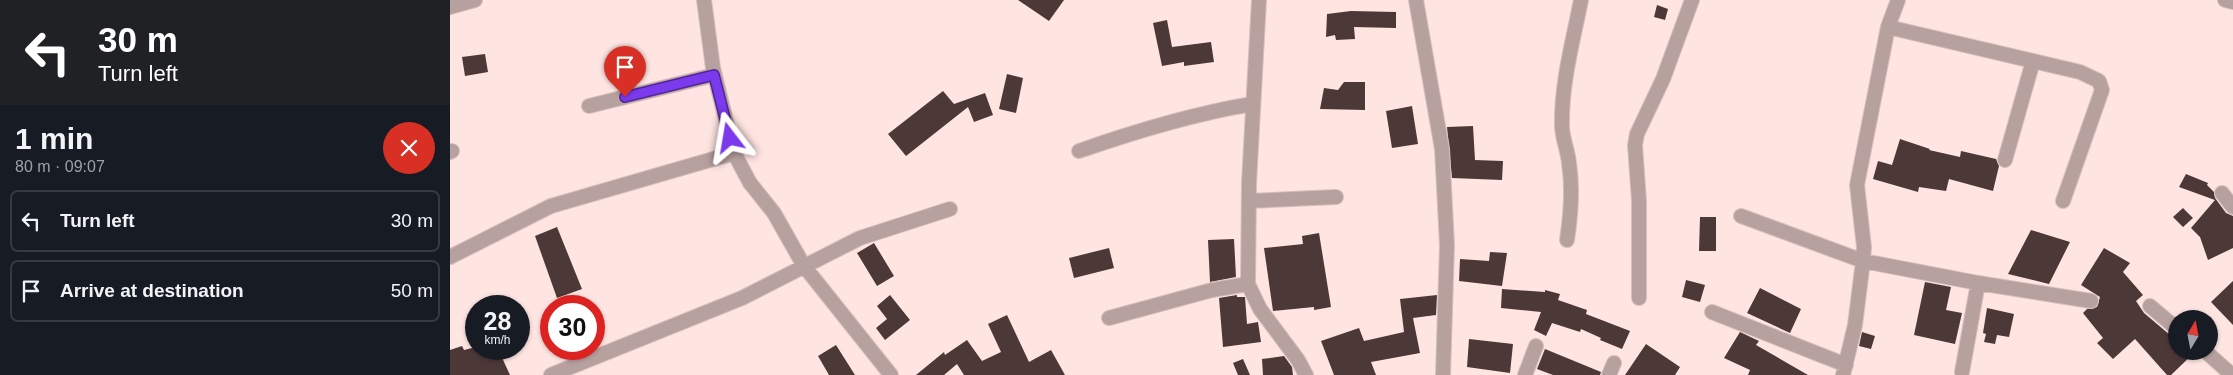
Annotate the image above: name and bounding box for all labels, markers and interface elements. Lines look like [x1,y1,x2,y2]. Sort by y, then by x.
icon: left [15,20,80,85]
text: 30 m [98,20,178,59]
pin [604,46,646,97]
icon: arrive [611,53,639,81]
text: Turn left [98,61,178,86]
position arrow [703,111,755,163]
text: 1 min [15,122,93,155]
button: close [383,122,435,174]
text: 80 m · 09:07 [15,158,105,175]
icon: left [17,207,45,235]
text: Turn left [60,210,135,231]
text: 30 m [391,210,433,231]
icon: arrive [17,277,45,305]
text: Arrive at destination [60,280,244,301]
text: 50 m [391,280,433,301]
speed limit sign: 30 [540,295,605,360]
text: 28 [484,307,511,335]
north arrow [2168,310,2218,360]
map controls [2168,310,2218,360]
text: km/h [484,333,511,347]

